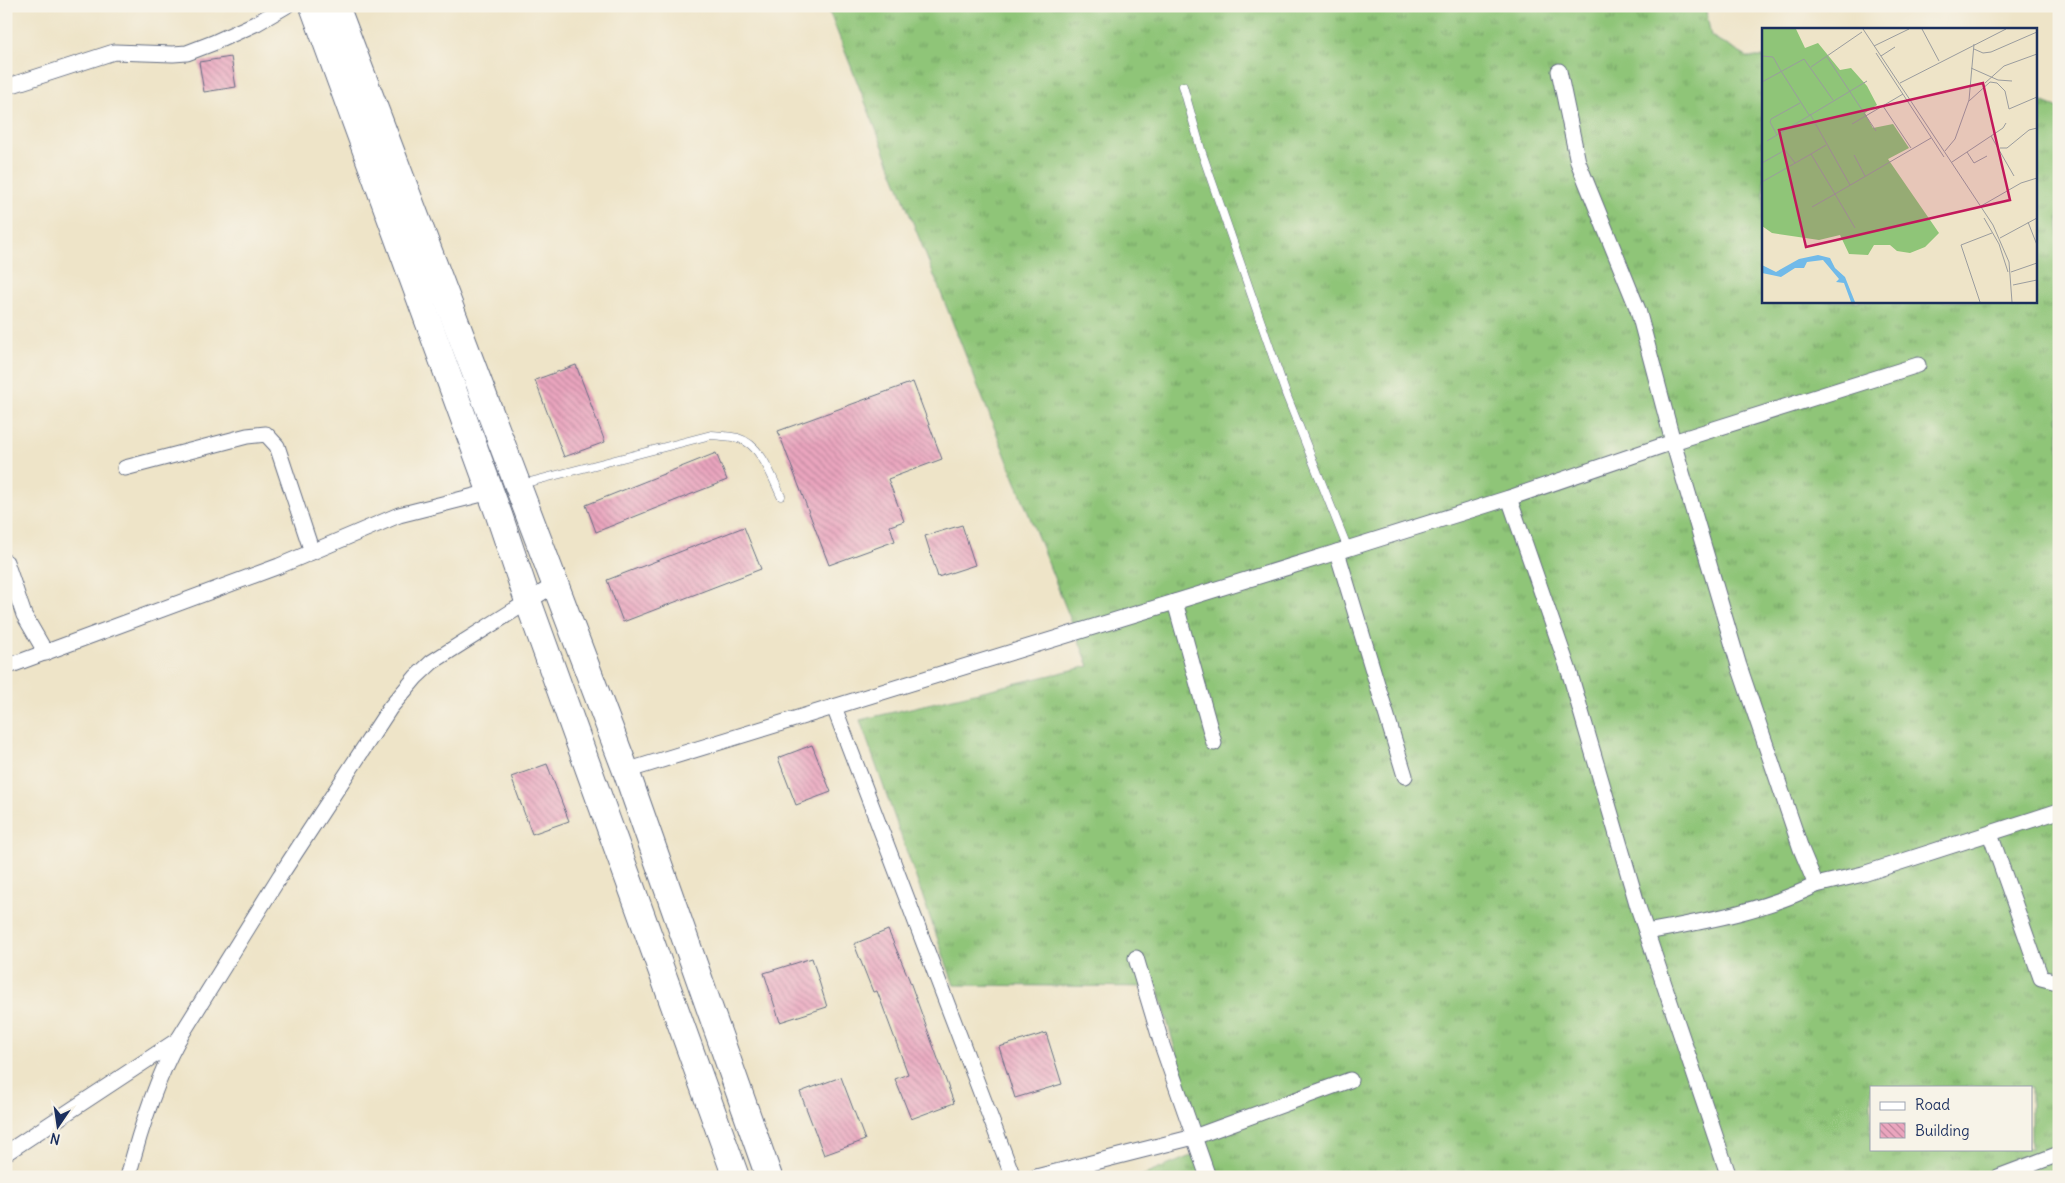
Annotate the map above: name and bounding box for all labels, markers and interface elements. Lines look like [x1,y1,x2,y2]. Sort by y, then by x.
inset map [1762,28,2038,302]
legend [1870,1086,2032,1150]
text: Road [1915,1095,1950,1114]
north arrow [32,1100,82,1150]
text: Building [1915,1121,1970,1140]
text: N [48,1129,62,1149]

